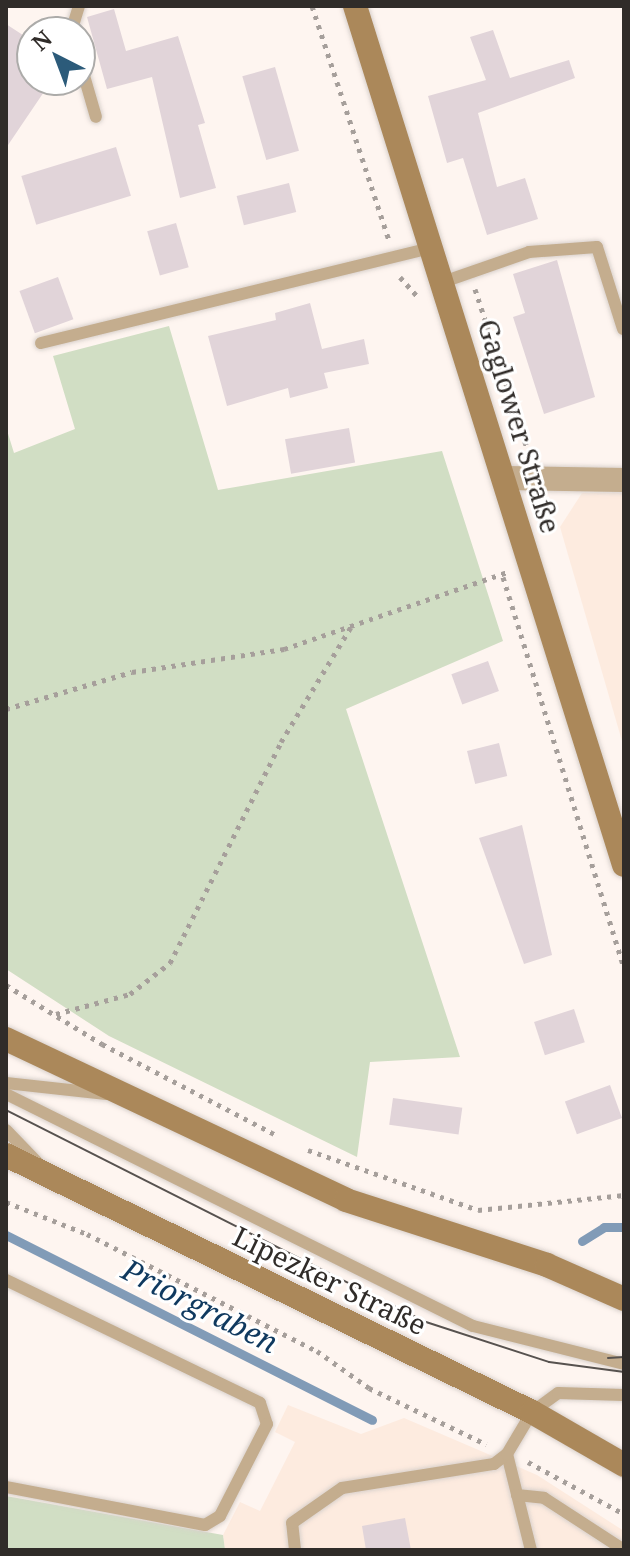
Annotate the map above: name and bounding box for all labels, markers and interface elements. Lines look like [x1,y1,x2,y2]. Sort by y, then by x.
north arrow [16,16,96,96]
text: N [25,23,58,57]
street label: Gaglower Straße [472,315,568,537]
street label: Lipezker Straße [228,1219,432,1341]
water label: Priorgraben [116,1251,284,1361]

